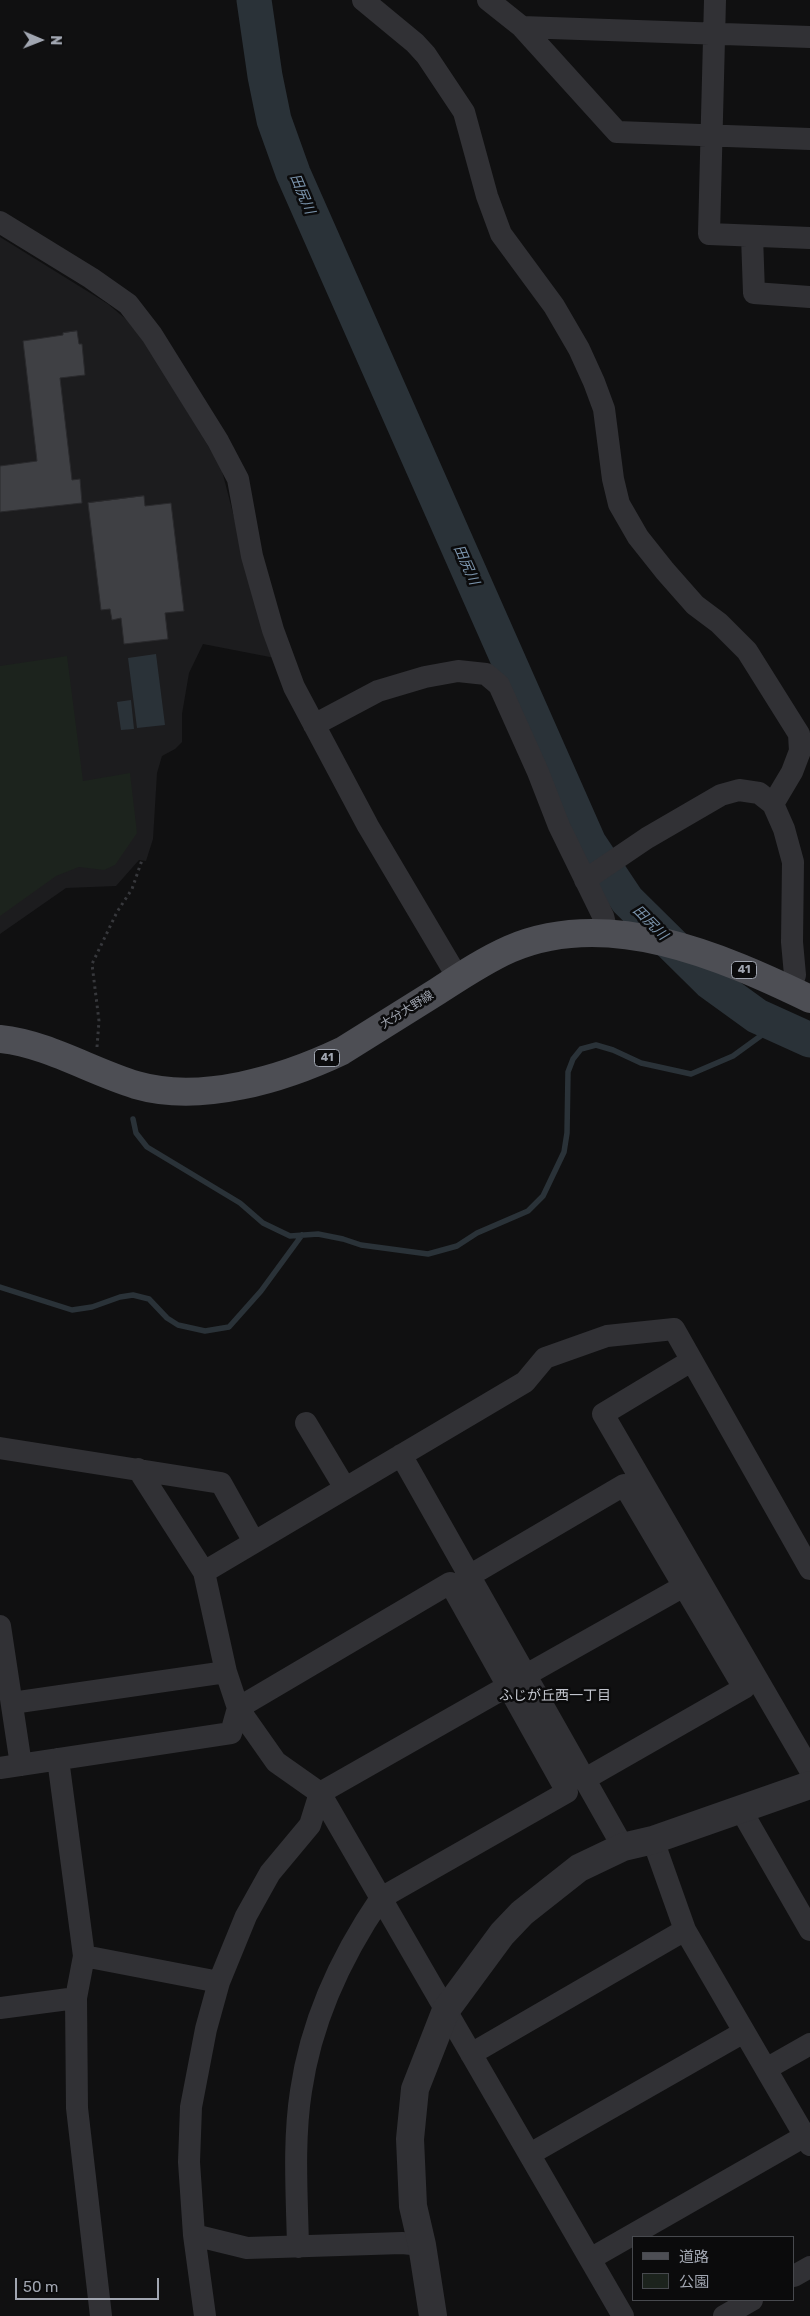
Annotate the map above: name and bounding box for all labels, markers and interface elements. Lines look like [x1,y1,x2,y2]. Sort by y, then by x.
north arrow [15,15,65,65]
text: N [47,35,64,45]
water label: 田尻川 [286,171,318,217]
water label: 田尻川 [450,542,482,588]
water label: 田尻川 [629,902,671,944]
road number: 41 [732,962,756,978]
street label: 大分大野線 [378,988,436,1032]
road number: 41 [314,1050,340,1066]
district label: ふじが丘西一丁目 [499,1688,611,1704]
legend [632,2236,795,2301]
text: 道路 [679,2248,709,2266]
scale bar [18,2268,161,2300]
text: 公園 [679,2273,709,2291]
text: 50 m [23,2278,58,2296]

